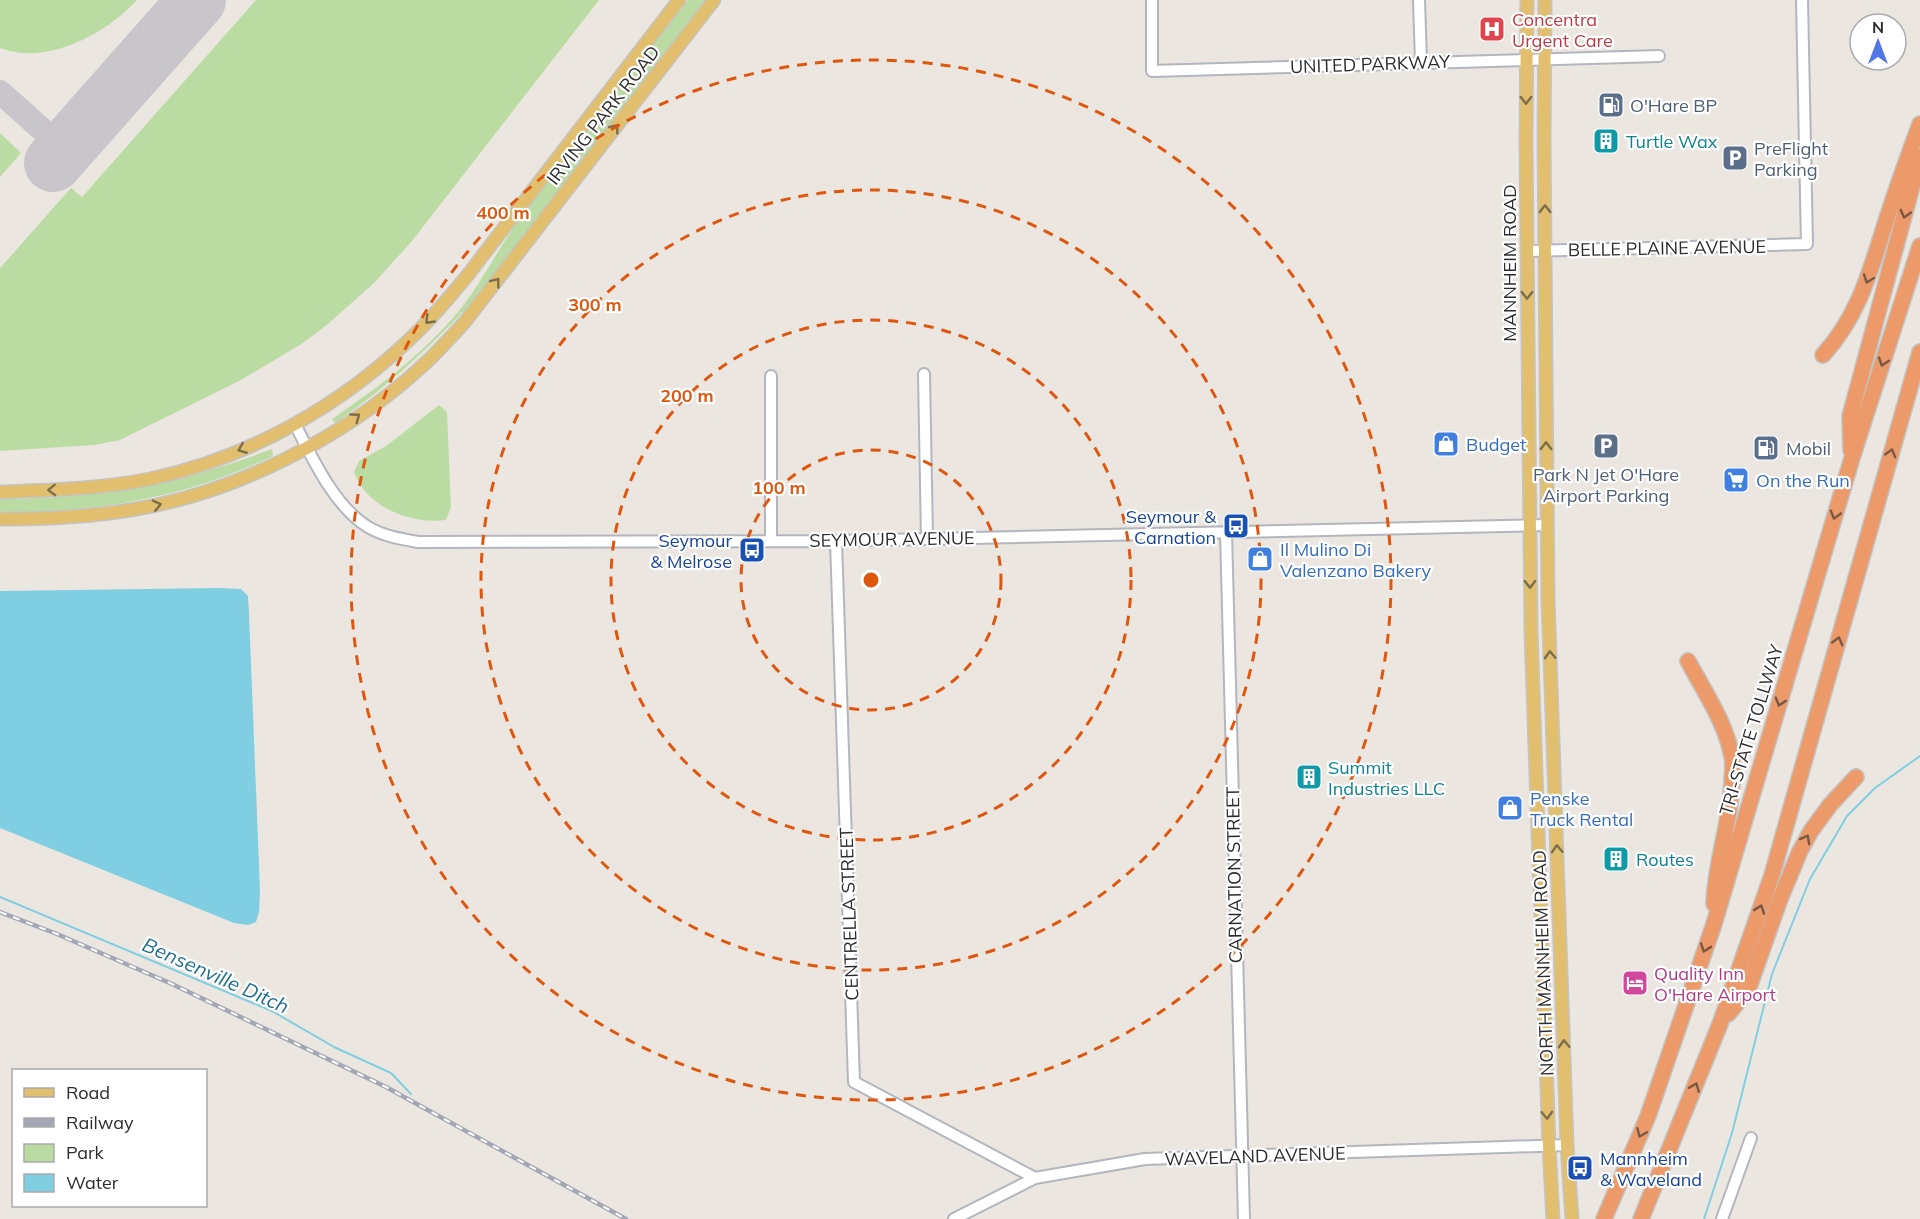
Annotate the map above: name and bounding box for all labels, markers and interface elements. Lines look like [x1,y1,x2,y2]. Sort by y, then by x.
place label: Concentra Urgent Care [1512,8,1613,52]
north arrow [1848,12,1908,72]
hospital icon: Concentra Urgent Care [1477,14,1507,44]
text: N [1872,17,1884,37]
street label: IRVING PARK ROAD [541,41,665,189]
street label: UNITED PARKWAY [1290,50,1451,78]
fuel station icon: O'Hare BP [1596,90,1626,120]
place label: O'Hare BP [1630,94,1717,117]
one-way arrow [1520,96,1532,105]
one-way arrow [608,124,619,135]
building icon: Turtle Wax [1591,126,1621,156]
place label: Turtle Wax [1626,130,1718,153]
place label: PreFlight Parking [1754,137,1828,181]
parking icon: PreFlight Parking [1720,143,1750,173]
street label: MANNHEIM ROAD [1498,184,1521,342]
text: 400 m [476,201,530,224]
one-way arrow [1539,204,1551,213]
one-way arrow [1899,208,1912,218]
street label: BELLE PLAINE AVENUE [1568,235,1766,261]
one-way arrow [1863,273,1875,284]
one-way arrow [489,278,500,289]
one-way arrow [1521,291,1533,300]
text: 300 m [568,293,622,316]
one-way arrow [425,314,436,324]
one-way arrow [1878,356,1890,367]
text: 200 m [660,384,714,407]
one-way arrow [350,413,361,424]
shop icon: Budget [1431,429,1461,459]
parking icon: Park N Jet O'Hare Airport Parking [1591,431,1621,461]
place label: Budget [1466,433,1526,456]
fuel station icon: Mobil [1751,433,1781,463]
place label: Mobil [1786,437,1831,460]
one-way arrow [1540,441,1552,450]
one-way arrow [237,442,248,454]
one-way arrow [1884,448,1896,459]
place label: Park N Jet O'Hare Airport Parking [1533,463,1679,507]
supermarket icon: On the Run [1721,465,1751,495]
place label: On the Run [1756,469,1850,492]
text: 100 m [752,476,806,499]
one-way arrow [48,484,57,497]
one-way arrow [152,499,162,512]
place label: Seymour & Carnation [1126,505,1217,549]
one-way arrow [1830,509,1842,520]
bus stop icon: Seymour & Carnation [1221,511,1251,541]
street label: SEYMOUR AVENUE [809,526,975,552]
place label: Seymour & Melrose [650,529,732,573]
bus stop icon: Seymour & Melrose [737,535,767,565]
place label: Il Mulino Di Valenzano Bakery [1280,538,1431,582]
shop icon: Il Mulino Di Valenzano Bakery [1245,544,1275,574]
centre of rings [861,570,881,590]
one-way arrow [1524,580,1536,589]
one-way arrow [1831,636,1843,647]
street label: TRI-STATE TOLLWAY [1714,641,1788,818]
one-way arrow [1544,650,1557,659]
one-way arrow [1775,696,1787,707]
place label: Summit Industries LLC [1328,756,1445,800]
building icon: Summit Industries LLC [1294,762,1324,792]
street label: CARNATION STREET [1221,786,1247,964]
place label: Penske Truck Rental [1530,787,1633,831]
shop icon: Penske Truck Rental [1495,793,1525,823]
street label: CENTRELLA STREET [834,827,864,1001]
one-way arrow [1799,835,1810,845]
building icon: Routes [1601,844,1631,874]
one-way arrow [1551,845,1563,854]
place label: Routes [1636,848,1694,871]
street label: NORTH MANNHEIM ROAD [1528,850,1558,1076]
one-way arrow [1752,904,1765,915]
water label: Bensenville Ditch [139,931,293,1019]
one-way arrow [1700,943,1713,953]
place label: Quality Inn O'Hare Airport [1654,962,1776,1006]
hotel icon: Quality Inn O'Hare Airport [1620,968,1650,998]
one-way arrow [1557,1040,1570,1049]
legend [12,1069,207,1207]
text: Road [66,1081,110,1104]
one-way arrow [1688,1082,1700,1093]
one-way arrow [1541,1110,1554,1119]
text: Railway [66,1111,134,1134]
one-way arrow [1636,1126,1648,1137]
text: Park [66,1141,105,1164]
street label: WAVELAND AVENUE [1164,1141,1346,1171]
place label: Mannheim & Waveland [1600,1147,1702,1191]
bus stop icon: Mannheim & Waveland [1565,1153,1595,1183]
text: Water [66,1171,119,1194]

